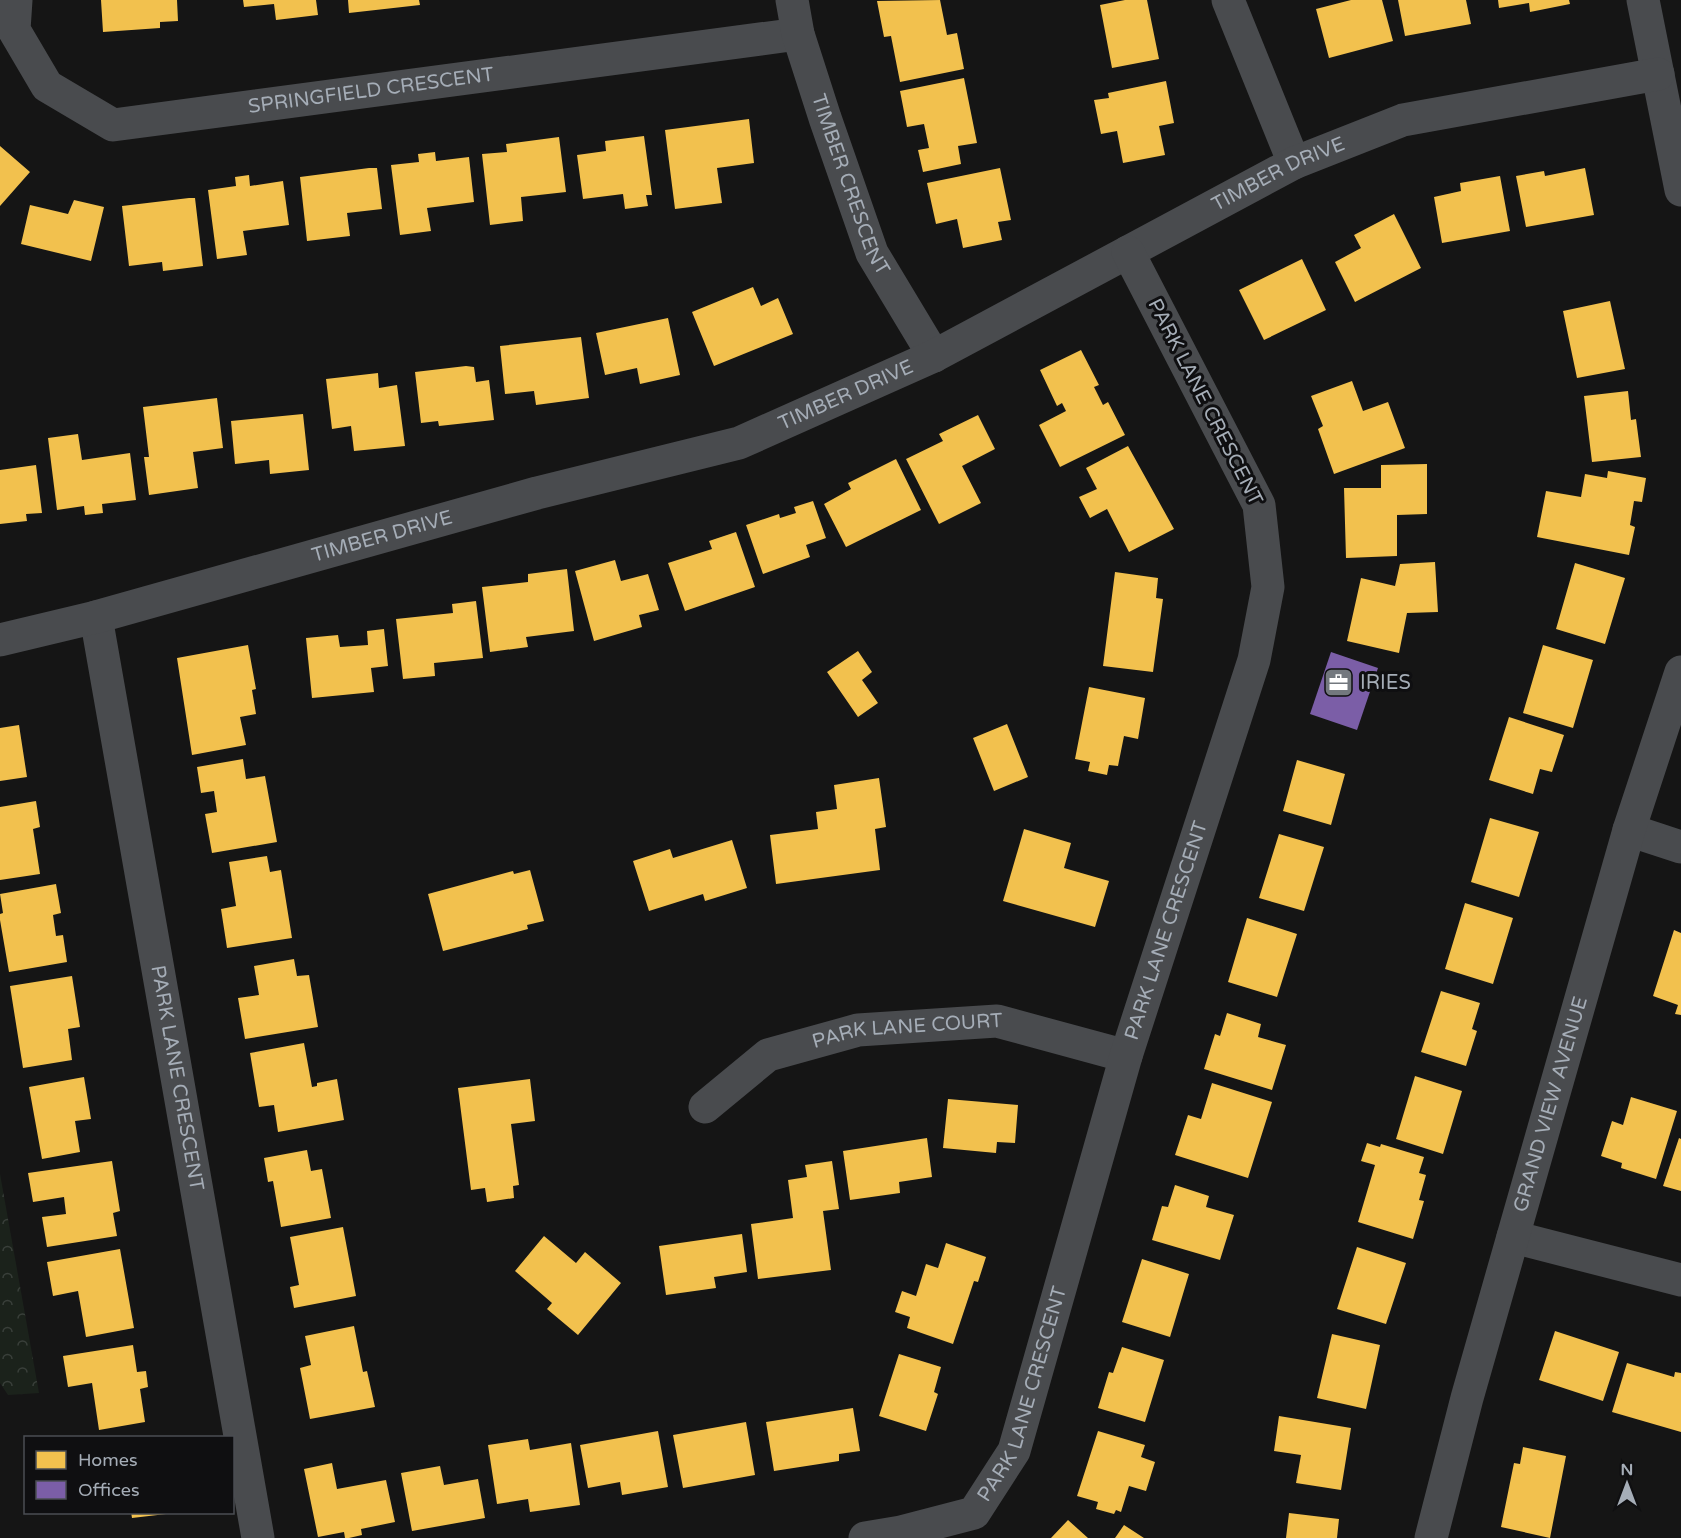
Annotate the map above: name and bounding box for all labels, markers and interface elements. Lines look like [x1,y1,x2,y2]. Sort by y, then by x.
street label: SPRINGFIELD CRESCENT [247,63,495,119]
street label: TIMBER CRESCENT [806,91,895,280]
street label: TIMBER DRIVE [1208,132,1348,217]
street label: PARK LANE CRESCENT [1142,295,1268,509]
street label: TIMBER DRIVE [775,355,917,436]
street label: TIMBER DRIVE [309,505,455,568]
office icon: IRIES [1323,667,1355,699]
place label: IRIES [1360,671,1411,695]
street label: PARK LANE CRESCENT [1120,818,1213,1043]
street label: PARK LANE CRESCENT [145,963,209,1193]
street label: GRAND VIEW AVENUE [1509,994,1593,1215]
street label: PARK LANE COURT [810,1009,1003,1054]
street label: PARK LANE CRESCENT [972,1284,1072,1506]
legend [24,1436,234,1514]
text: Homes [78,1449,138,1471]
north arrow [1597,1454,1657,1514]
text: N [1621,1460,1633,1480]
text: Offices [78,1479,140,1501]

